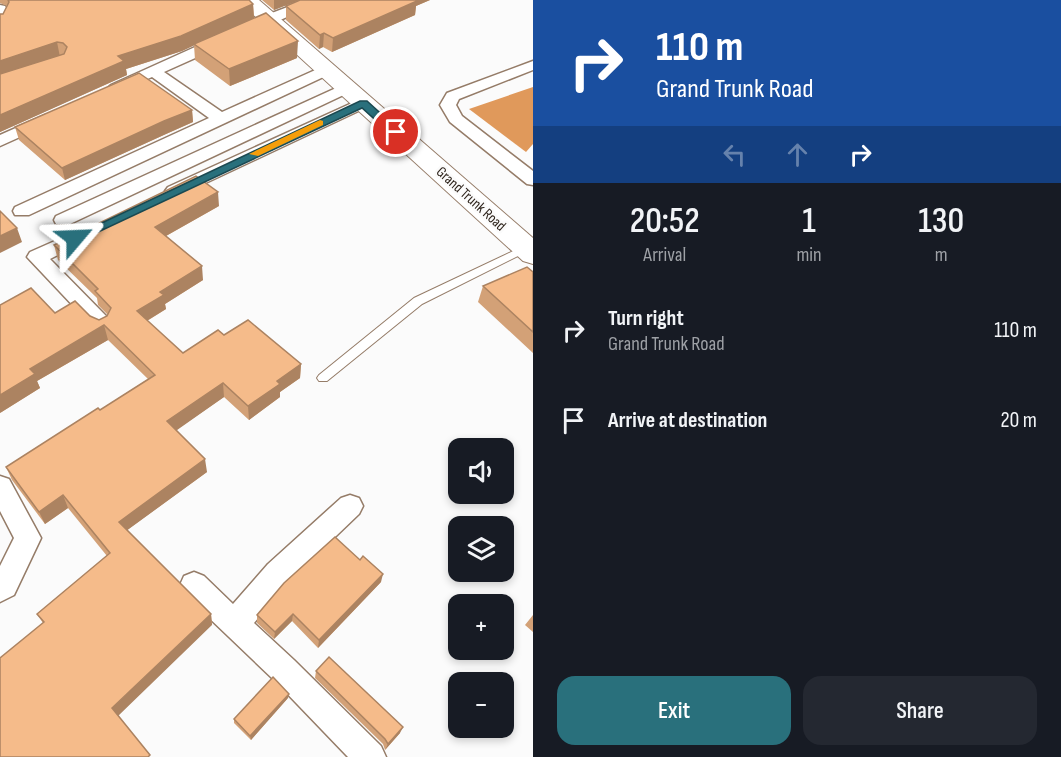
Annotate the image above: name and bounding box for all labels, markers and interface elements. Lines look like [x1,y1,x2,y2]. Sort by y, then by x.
text: 110 m [656,22,743,73]
icon: right [557,24,635,102]
text: Grand Trunk Road [656,73,814,105]
pin [370,106,421,157]
icon: arrive [379,115,412,148]
icon: left [718,138,751,171]
icon: ahead [781,138,814,171]
icon: right [844,138,877,171]
street label: Grand Trunk Road [432,163,510,235]
text: 20:52 [630,200,700,243]
text: 1 [802,200,816,243]
text: 130 [918,200,964,243]
position arrow [43,206,107,270]
text: Arrival [643,243,686,267]
text: min [796,243,822,267]
text: m [935,243,948,267]
text: Turn right [608,305,684,332]
icon: right [557,314,590,347]
text: 110 m [994,317,1037,344]
text: Grand Trunk Road [608,332,725,356]
icon: arrive [557,404,590,437]
text: Arrive at destination [608,407,767,434]
text: 20 m [1001,407,1037,434]
map controls [448,438,514,738]
button: sound [448,438,514,504]
button: layers [448,516,514,582]
button: + [448,594,514,660]
button: − [448,672,514,738]
button: Exit [557,676,791,745]
button: Share [803,676,1037,745]

